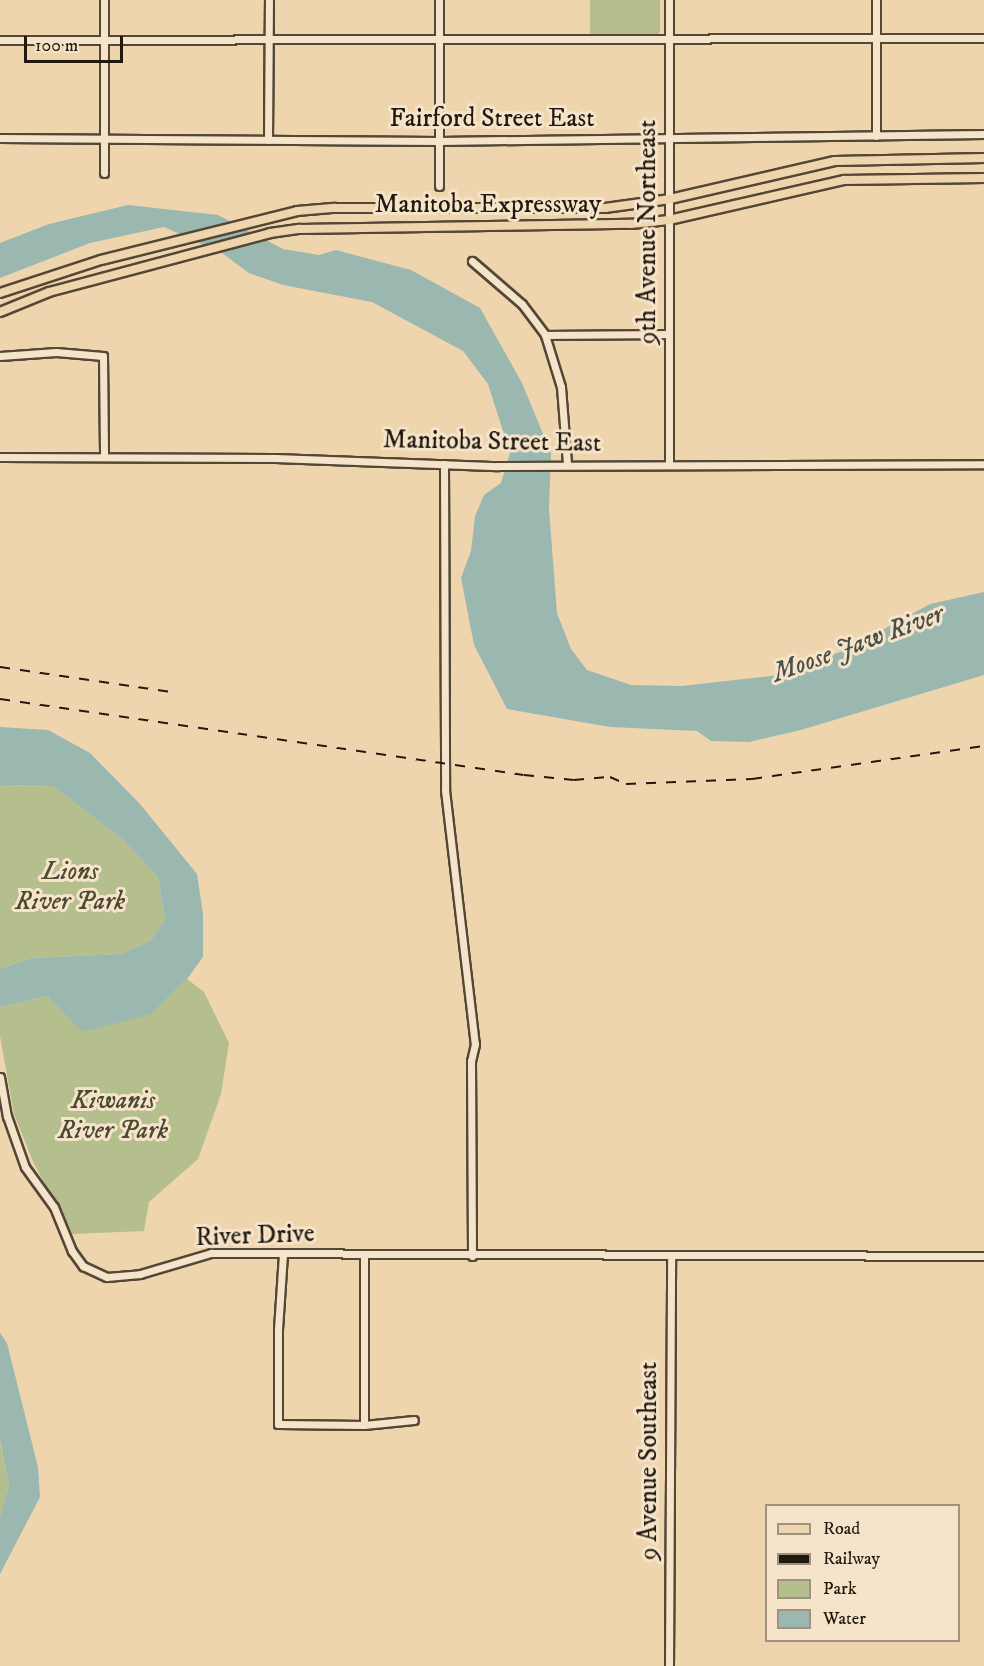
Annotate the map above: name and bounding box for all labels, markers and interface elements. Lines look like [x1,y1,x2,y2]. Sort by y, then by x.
scale bar [27,24,126,62]
text: 100 m [35,35,78,57]
street label: Fairford Street East [390,103,594,135]
street label: 9th Avenue Northeast [632,120,664,344]
street label: Manitoba Expressway [375,189,601,221]
street label: Manitoba Street East [383,424,601,460]
water label: Moose Jaw River [768,598,948,690]
park label: Lions River Park [15,856,125,918]
park label: Kiwanis River Park [58,1085,168,1146]
street label: River Drive [195,1218,315,1254]
street label: 9 Avenue Southeast [633,1362,665,1560]
legend [765,1504,960,1642]
text: Road [823,1518,860,1540]
text: Railway [823,1548,880,1570]
text: Park [823,1578,857,1600]
text: Water [823,1608,866,1630]

